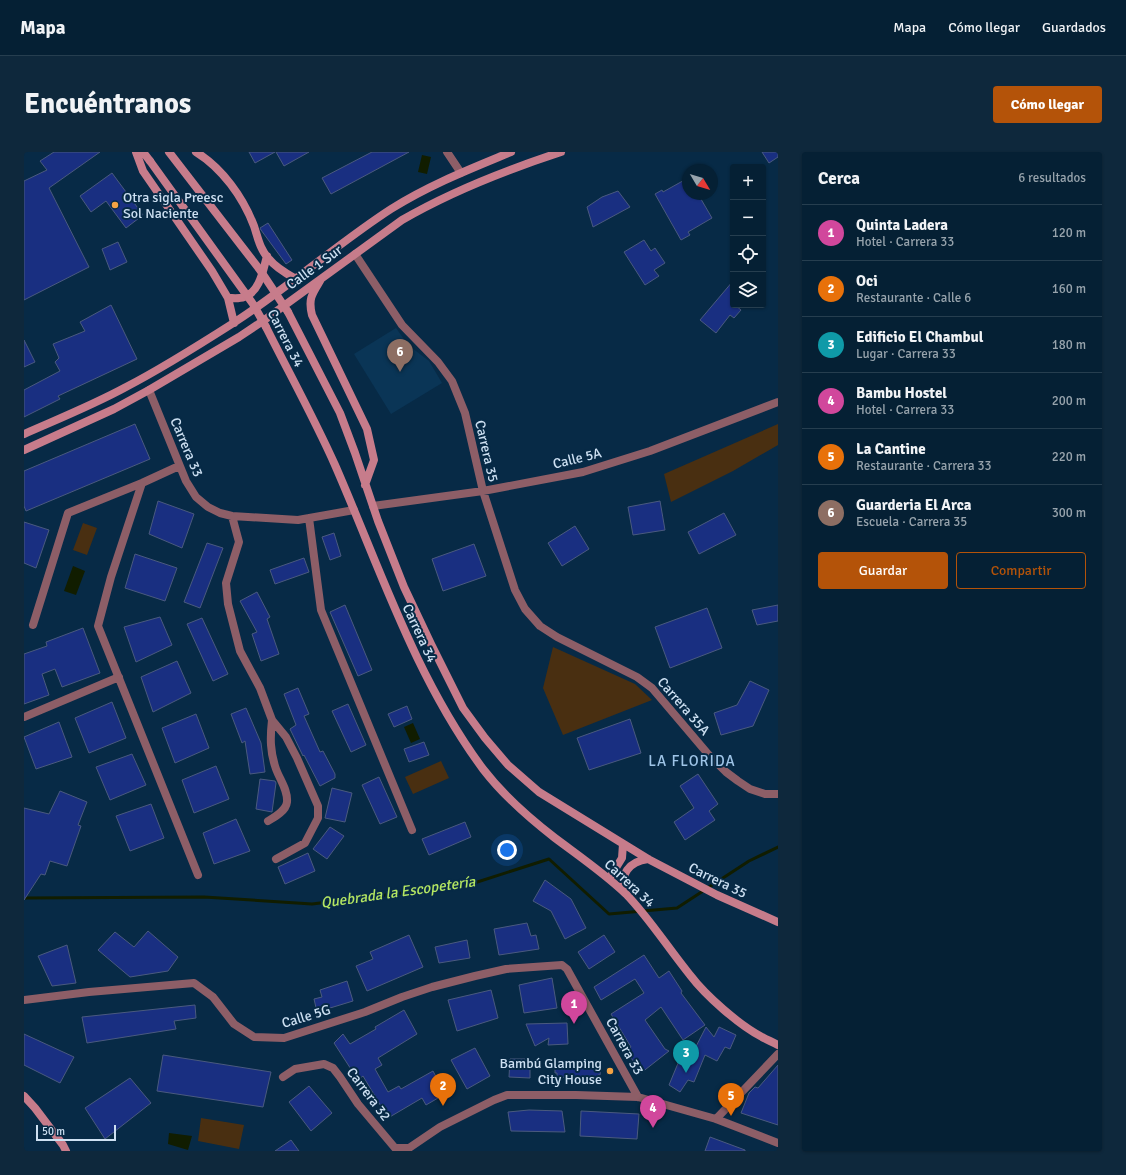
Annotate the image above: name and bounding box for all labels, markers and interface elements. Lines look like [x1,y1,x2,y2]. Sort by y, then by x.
text: Mapa [20,16,66,40]
text: Mapa [893,19,926,36]
text: Cómo llegar [948,19,1020,36]
text: Guardados [1042,19,1106,36]
button: Cómo llegar [993,86,1102,123]
text: Encuéntranos [24,87,191,121]
north arrow [682,164,718,200]
map controls [730,164,766,308]
button: + [730,164,766,200]
text: Cerca [818,168,860,189]
text: 6 resultados [1018,170,1086,186]
place label: Otra sigla Preesc Sol Naciente [123,189,224,222]
marker: Otra sigla Preesc Sol Naciente [110,200,120,210]
button: − [730,200,766,236]
text: Quinta Ladera [856,216,948,234]
text: 1 [827,225,835,241]
text: 120 m [1052,225,1086,241]
text: Hotel · Carrera 33 [856,234,954,250]
button: locate [730,236,766,272]
street label: Calle 1 Sur [283,241,346,293]
button: layers [730,272,766,308]
text: Oci [856,272,878,290]
text: 2 [827,281,835,297]
text: 160 m [1052,281,1086,297]
text: Restaurante · Calle 6 [856,290,971,306]
street label: Carrera 34 [264,306,308,370]
text: Edificio El Chambul [856,328,984,346]
text: 3 [827,337,835,353]
text: 180 m [1052,337,1086,353]
pin: 6 [387,339,413,372]
text: Lugar · Carrera 33 [856,346,956,362]
text: Bambu Hostel [856,384,947,402]
text: 4 [827,393,835,409]
text: 200 m [1052,393,1086,409]
text: Hotel · Carrera 33 [856,402,954,418]
street label: Carrera 33 [166,415,207,479]
street label: Carrera 35 [471,419,502,484]
text: La Cantine [856,440,926,458]
street label: Calle 5A [551,444,604,473]
text: 5 [827,449,835,465]
text: 220 m [1052,449,1086,465]
text: Restaurante · Carrera 33 [856,458,991,474]
text: Guarderia El Arca [856,496,971,514]
text: 6 [827,505,835,521]
text: 300 m [1052,505,1086,521]
text: Escuela · Carrera 35 [856,514,967,530]
button: Guardar [818,552,948,589]
button: Compartir [956,552,1086,589]
street label: Carrera 34 [399,601,441,666]
street label: Carrera 35A [654,674,714,739]
district label: LA FLORIDA [648,752,736,770]
your location [497,840,517,860]
street label: Carrera 34 [601,856,659,911]
street label: Carrera 35 [686,859,750,902]
water label: Quebrada la Escopetería [320,872,477,912]
pin: 1 [561,991,587,1024]
street label: Calle 5G [280,1001,333,1032]
street label: Carrera 33 [602,1015,647,1078]
pin: 3 [673,1040,699,1073]
place label: Bambú Glamping City House [500,1055,602,1088]
street label: Carrera 32 [343,1064,394,1125]
marker: Bambú Glamping City House [605,1066,615,1076]
pin: 2 [430,1073,456,1106]
pin: 5 [718,1083,744,1116]
pin: 4 [640,1095,666,1128]
scale bar [36,1123,116,1142]
text: 50 m [42,1125,65,1138]

